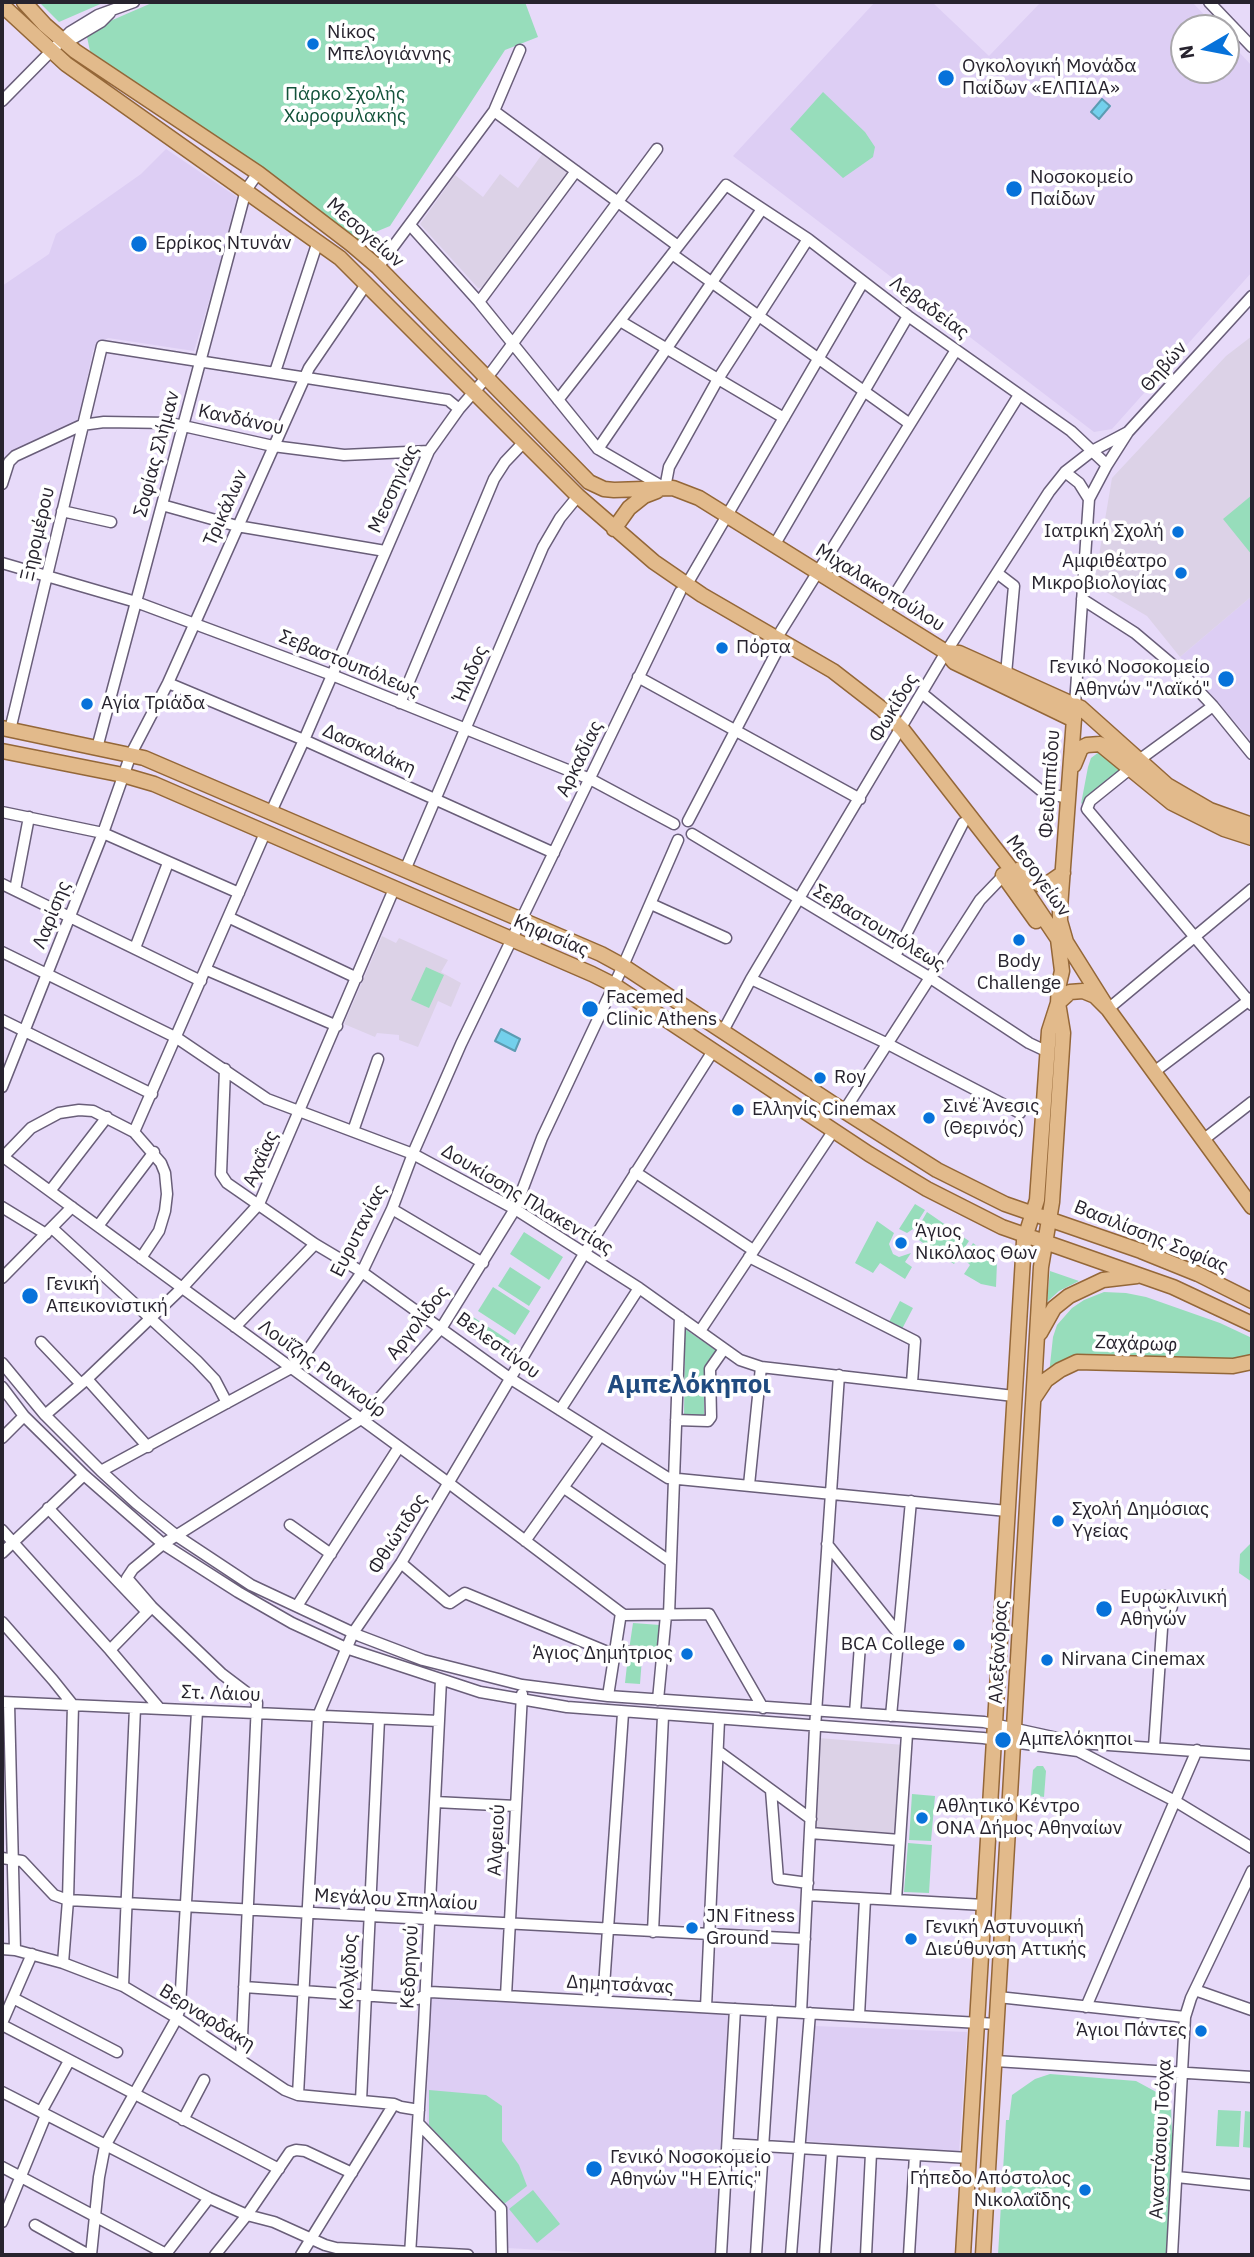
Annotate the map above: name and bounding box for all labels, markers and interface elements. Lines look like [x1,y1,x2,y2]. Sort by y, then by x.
north arrow [1170,14,1240,84]
place label: Νίκος Μπελογιάννης [327,22,451,66]
marker: Νίκος Μπελογιάννης [305,36,321,52]
text: N [1173,43,1199,61]
place label: Ογκολογική Μονάδα Παίδων «ΕΛΠΙΔΑ» [962,56,1136,100]
marker: Ογκολογική Μονάδα Παίδων «ΕΛΠΙΔΑ» [936,68,956,88]
park label: Πάρκο Σχολής Χωροφυλακής [284,84,406,128]
place label: Νοσοκομείο Παίδων [1030,167,1133,211]
marker: Νοσοκομείο Παίδων [1004,179,1024,199]
street label: Μεσογείων [322,193,408,273]
place label: Ερρίκος Ντυνάν [155,233,292,255]
marker: Ερρίκος Ντυνάν [129,234,149,254]
street label: Λεβαδείας [885,272,973,344]
street label: Θηβών [1136,337,1192,397]
street label: Σοφίας Σλήμαν [129,388,185,520]
street label: Κανδάνου [196,400,286,440]
street label: Μεσσηνίας [364,441,424,537]
street label: Τρικάλων [199,466,253,550]
street label: Ξηρομέρου [16,485,60,583]
place label: Ιατρική Σχολή [1044,521,1164,543]
marker: Ιατρική Σχολή [1170,524,1186,540]
street label: Μιχαλακοπούλου [811,539,949,637]
place label: Αμφιθέατρο Μικροβιολογίας [1031,551,1167,595]
marker: Αμφιθέατρο Μικροβιολογίας [1173,565,1189,581]
street label: Σεβαστουπόλεως [275,625,423,703]
place label: Πόρτα [736,637,791,659]
marker: Πόρτα [714,640,730,656]
street label: Ήλιδος [449,642,493,706]
place label: Γενικό Νοσοκομείο Αθηνών "Λαϊκό" [1049,657,1210,701]
street label: Φωκίδος [865,669,923,747]
marker: Γενικό Νοσοκομείο Αθηνών "Λαϊκό" [1216,669,1236,689]
place label: Αγία Τριάδα [101,693,205,715]
marker: Αγία Τριάδα [79,696,95,712]
street label: Αρκαδίας [552,717,608,801]
street label: Δασκαλάκη [319,719,419,781]
street label: Φειδιππίδου [1035,729,1065,839]
street label: Μεσογείων [1001,831,1075,921]
street label: Λαρίσης [28,878,76,952]
street label: Σεβαστουπόλεως [809,880,949,976]
street label: Κηφισίας [510,910,592,962]
marker: Body Challenge [1011,932,1027,948]
place label: Body Challenge [977,951,1061,995]
place label: Facemed Clinic Athens [606,987,717,1031]
marker: Facemed Clinic Athens [580,999,600,1019]
place label: Roy [834,1067,866,1089]
marker: Roy [812,1070,828,1086]
place label: Σινέ Άνεσις (Θερινός) [943,1096,1039,1140]
place label: Ελληνίς Cinemax [752,1099,896,1121]
marker: Ελληνίς Cinemax [730,1102,746,1118]
marker: Σινέ Άνεσις (Θερινός) [921,1110,937,1126]
street label: Αχαΐας [238,1127,284,1191]
street label: Δουκίσσης Πλακεντίας [437,1140,617,1260]
street label: Ευρυτανίας [326,1181,392,1281]
street label: Βασιλίσσης Σοφίας [1071,1196,1231,1278]
place label: Άγιος Νικόλαος Θων [915,1221,1037,1265]
marker: Άγιος Νικόλαος Θων [893,1235,909,1251]
place label: Γενική Απεικονιστική [46,1274,168,1318]
street label: Αργολίδος [382,1281,454,1365]
marker: Γενική Απεικονιστική [20,1286,40,1306]
street label: Βελεστίνου [452,1308,544,1384]
street label: Λουΐζης Ριανκούρ [254,1315,390,1423]
street label: Ζαχάρωφ [1094,1331,1178,1357]
district label: Αμπελόκηποι [607,1369,771,1401]
street label: Φθιώτιδος [364,1489,432,1579]
place label: Σχολή Δημόσιας Υγείας [1072,1499,1209,1543]
marker: Σχολή Δημόσιας Υγείας [1050,1513,1066,1529]
place label: Ευρωκλινική Αθηνών [1120,1587,1227,1631]
street label: Αλεξάνδρας [985,1599,1013,1705]
marker: Ευρωκλινική Αθηνών [1094,1599,1114,1619]
place label: BCA College [841,1634,945,1656]
marker: BCA College [951,1637,967,1653]
place label: Άγιος Δημήτριος [533,1643,673,1665]
marker: Άγιος Δημήτριος [679,1646,695,1662]
place label: Nirvana Cinemax [1061,1649,1205,1671]
marker: Nirvana Cinemax [1039,1652,1055,1668]
street label: Στ. Λάιου [181,1681,261,1707]
place label: Αμπελόκηποι [1019,1729,1133,1751]
marker: Αμπελόκηποι [993,1730,1013,1750]
place label: Αθλητικό Κέντρο ΟΝΑ Δήμος Αθηναίων [936,1796,1122,1840]
street label: Αλφειού [484,1803,510,1877]
marker: Αθλητικό Κέντρο ΟΝΑ Δήμος Αθηναίων [914,1810,930,1826]
street label: Μεγάλου Σπηλαίου [314,1884,478,1916]
place label: JN Fitness Ground [706,1906,795,1950]
place label: Γενική Αστυνομική Διεύθυνση Αττικής [925,1917,1086,1961]
marker: JN Fitness Ground [684,1920,700,1936]
street label: Κεδρηνού [396,1924,424,2010]
marker: Γενική Αστυνομική Διεύθυνση Αττικής [903,1931,919,1947]
street label: Κολχίδος [336,1933,362,2011]
street label: Δημητσάνας [566,1971,674,1999]
street label: Βερναρδάκη [155,1980,259,2056]
place label: Άγιοι Πάντες [1076,2020,1187,2042]
marker: Άγιοι Πάντες [1193,2023,1209,2039]
street label: Αναστάσιου Τσόχα [1145,2058,1177,2220]
place label: Γενικό Νοσοκομείο Αθηνών "Η Ελπίς" [610,2147,771,2191]
marker: Γενικό Νοσοκομείο Αθηνών "Η Ελπίς" [584,2159,604,2179]
place label: Γήπεδο Απόστολος Νικολαΐδης [910,2168,1071,2212]
marker: Γήπεδο Απόστολος Νικολαΐδης [1077,2182,1093,2198]

